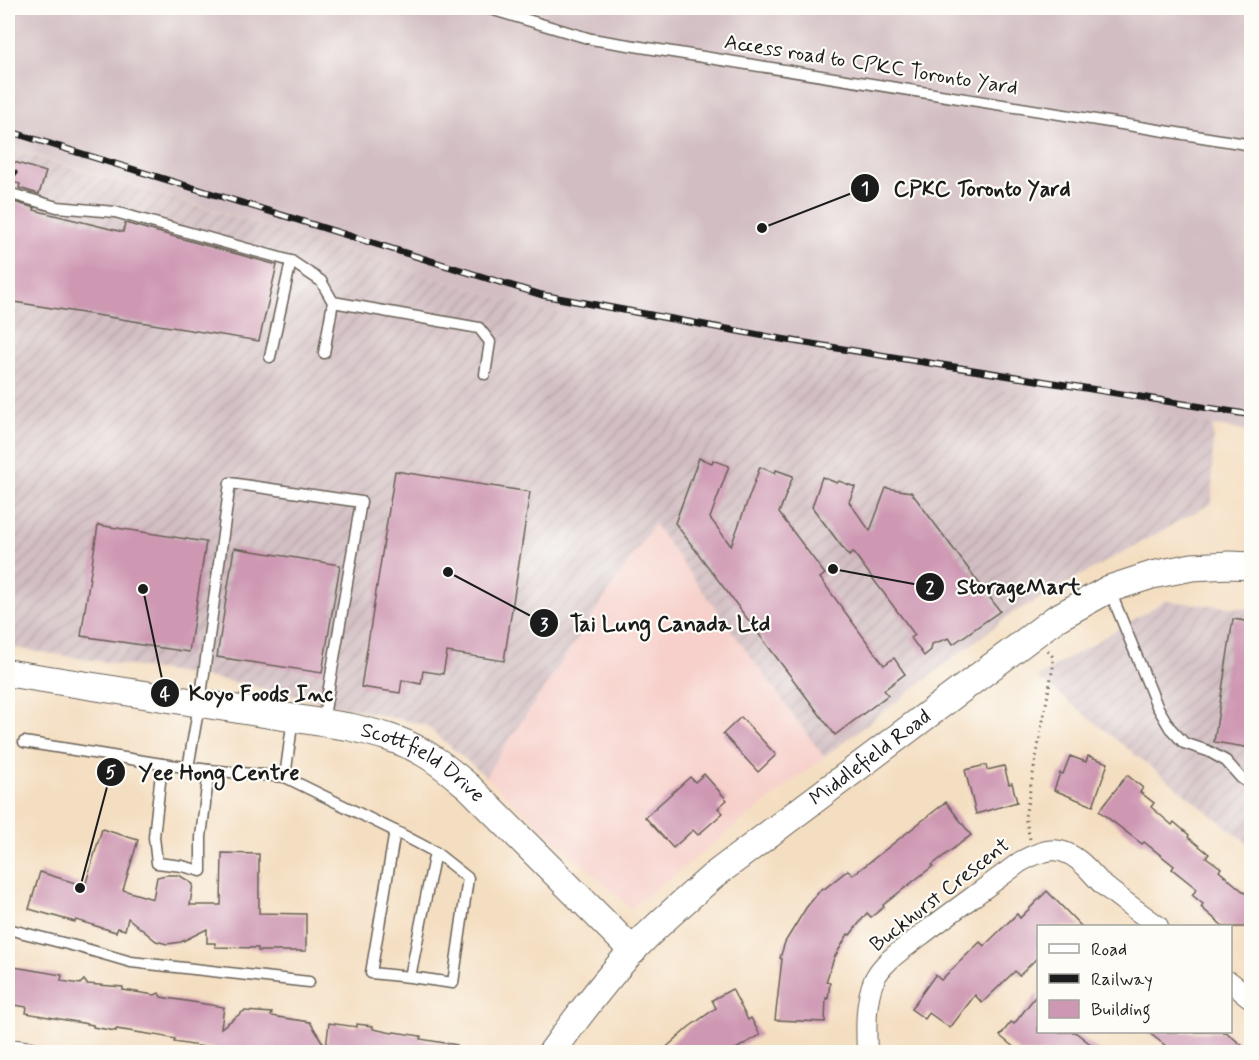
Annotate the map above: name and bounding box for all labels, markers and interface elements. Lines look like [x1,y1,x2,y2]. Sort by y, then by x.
street label: Access road to CPKC Toronto Yard [722,28,1020,102]
callout: CPKC Toronto Yard [850,168,1084,208]
text: CPKC Toronto Yard [894,176,1070,204]
text: 1 [861,177,869,201]
callout: StorageMart [915,567,1093,607]
text: StorageMart [957,574,1082,603]
text: 2 [926,576,935,600]
callout: Tai Lung Canada Ltd [529,603,780,643]
text: Tai Lung Canada Ltd [570,611,770,642]
text: 3 [540,613,549,637]
callout: Koyo Foods Inc [150,673,343,713]
text: Koyo Foods Inc [189,681,333,709]
text: 4 [160,683,171,707]
street label: Middlefield Road [804,703,937,813]
street label: Scottfield Drive [358,716,491,809]
callout: Yee Hong Centre [96,752,312,792]
text: Yee Hong Centre [139,760,300,791]
text: 5 [106,761,117,785]
street label: Buckhurst Crescent [864,831,1016,959]
legend [1037,925,1232,1033]
text: Road [1091,938,1127,962]
text: Railway [1091,968,1153,992]
text: Building [1091,998,1151,1024]

